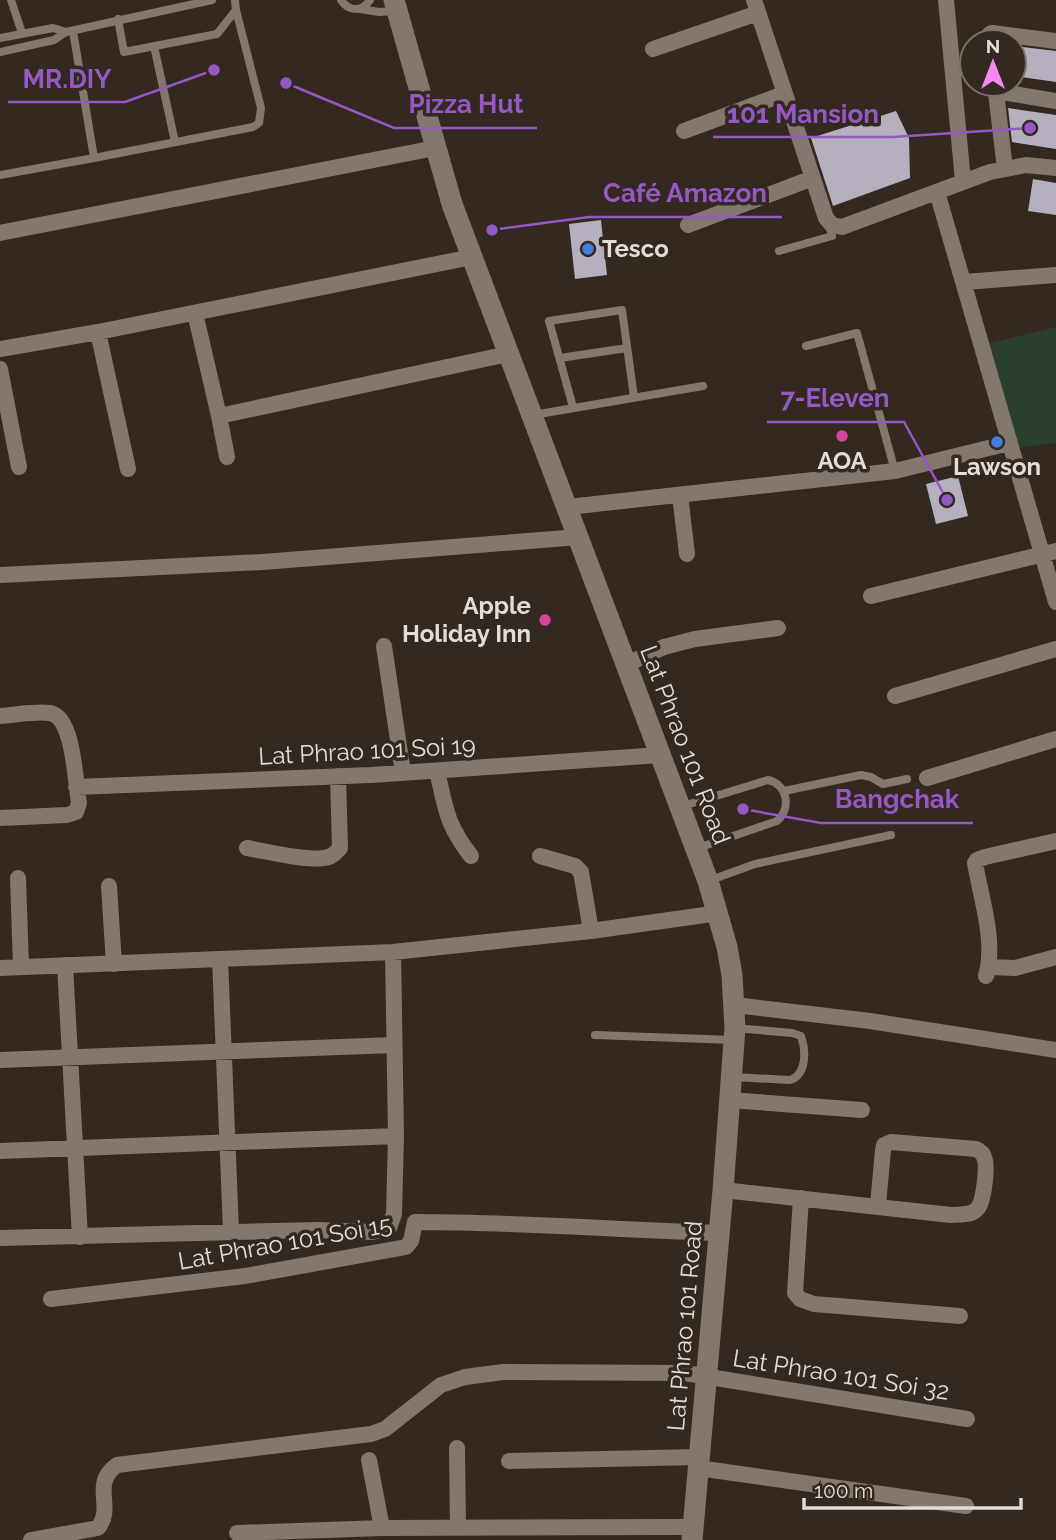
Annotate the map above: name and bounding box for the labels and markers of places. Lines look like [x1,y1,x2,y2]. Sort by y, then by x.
callout: MR.DIY [8,55,125,102]
callout: Pizza Hut [394,81,537,128]
callout: 101 Mansion [713,90,893,137]
callout: Café Amazon [589,170,782,217]
place label: Tesco [602,234,669,263]
marker: Tesco [580,241,596,257]
callout: 7-Eleven [767,375,904,422]
marker: AOA [834,428,850,444]
marker: Lawson [989,434,1005,450]
place label: AOA [817,446,867,475]
place label: Lawson [953,452,1041,481]
place label: Apple Holiday Inn [402,591,531,648]
marker: Apple Holiday Inn [537,612,553,628]
callout: Bangchak [821,776,973,823]

